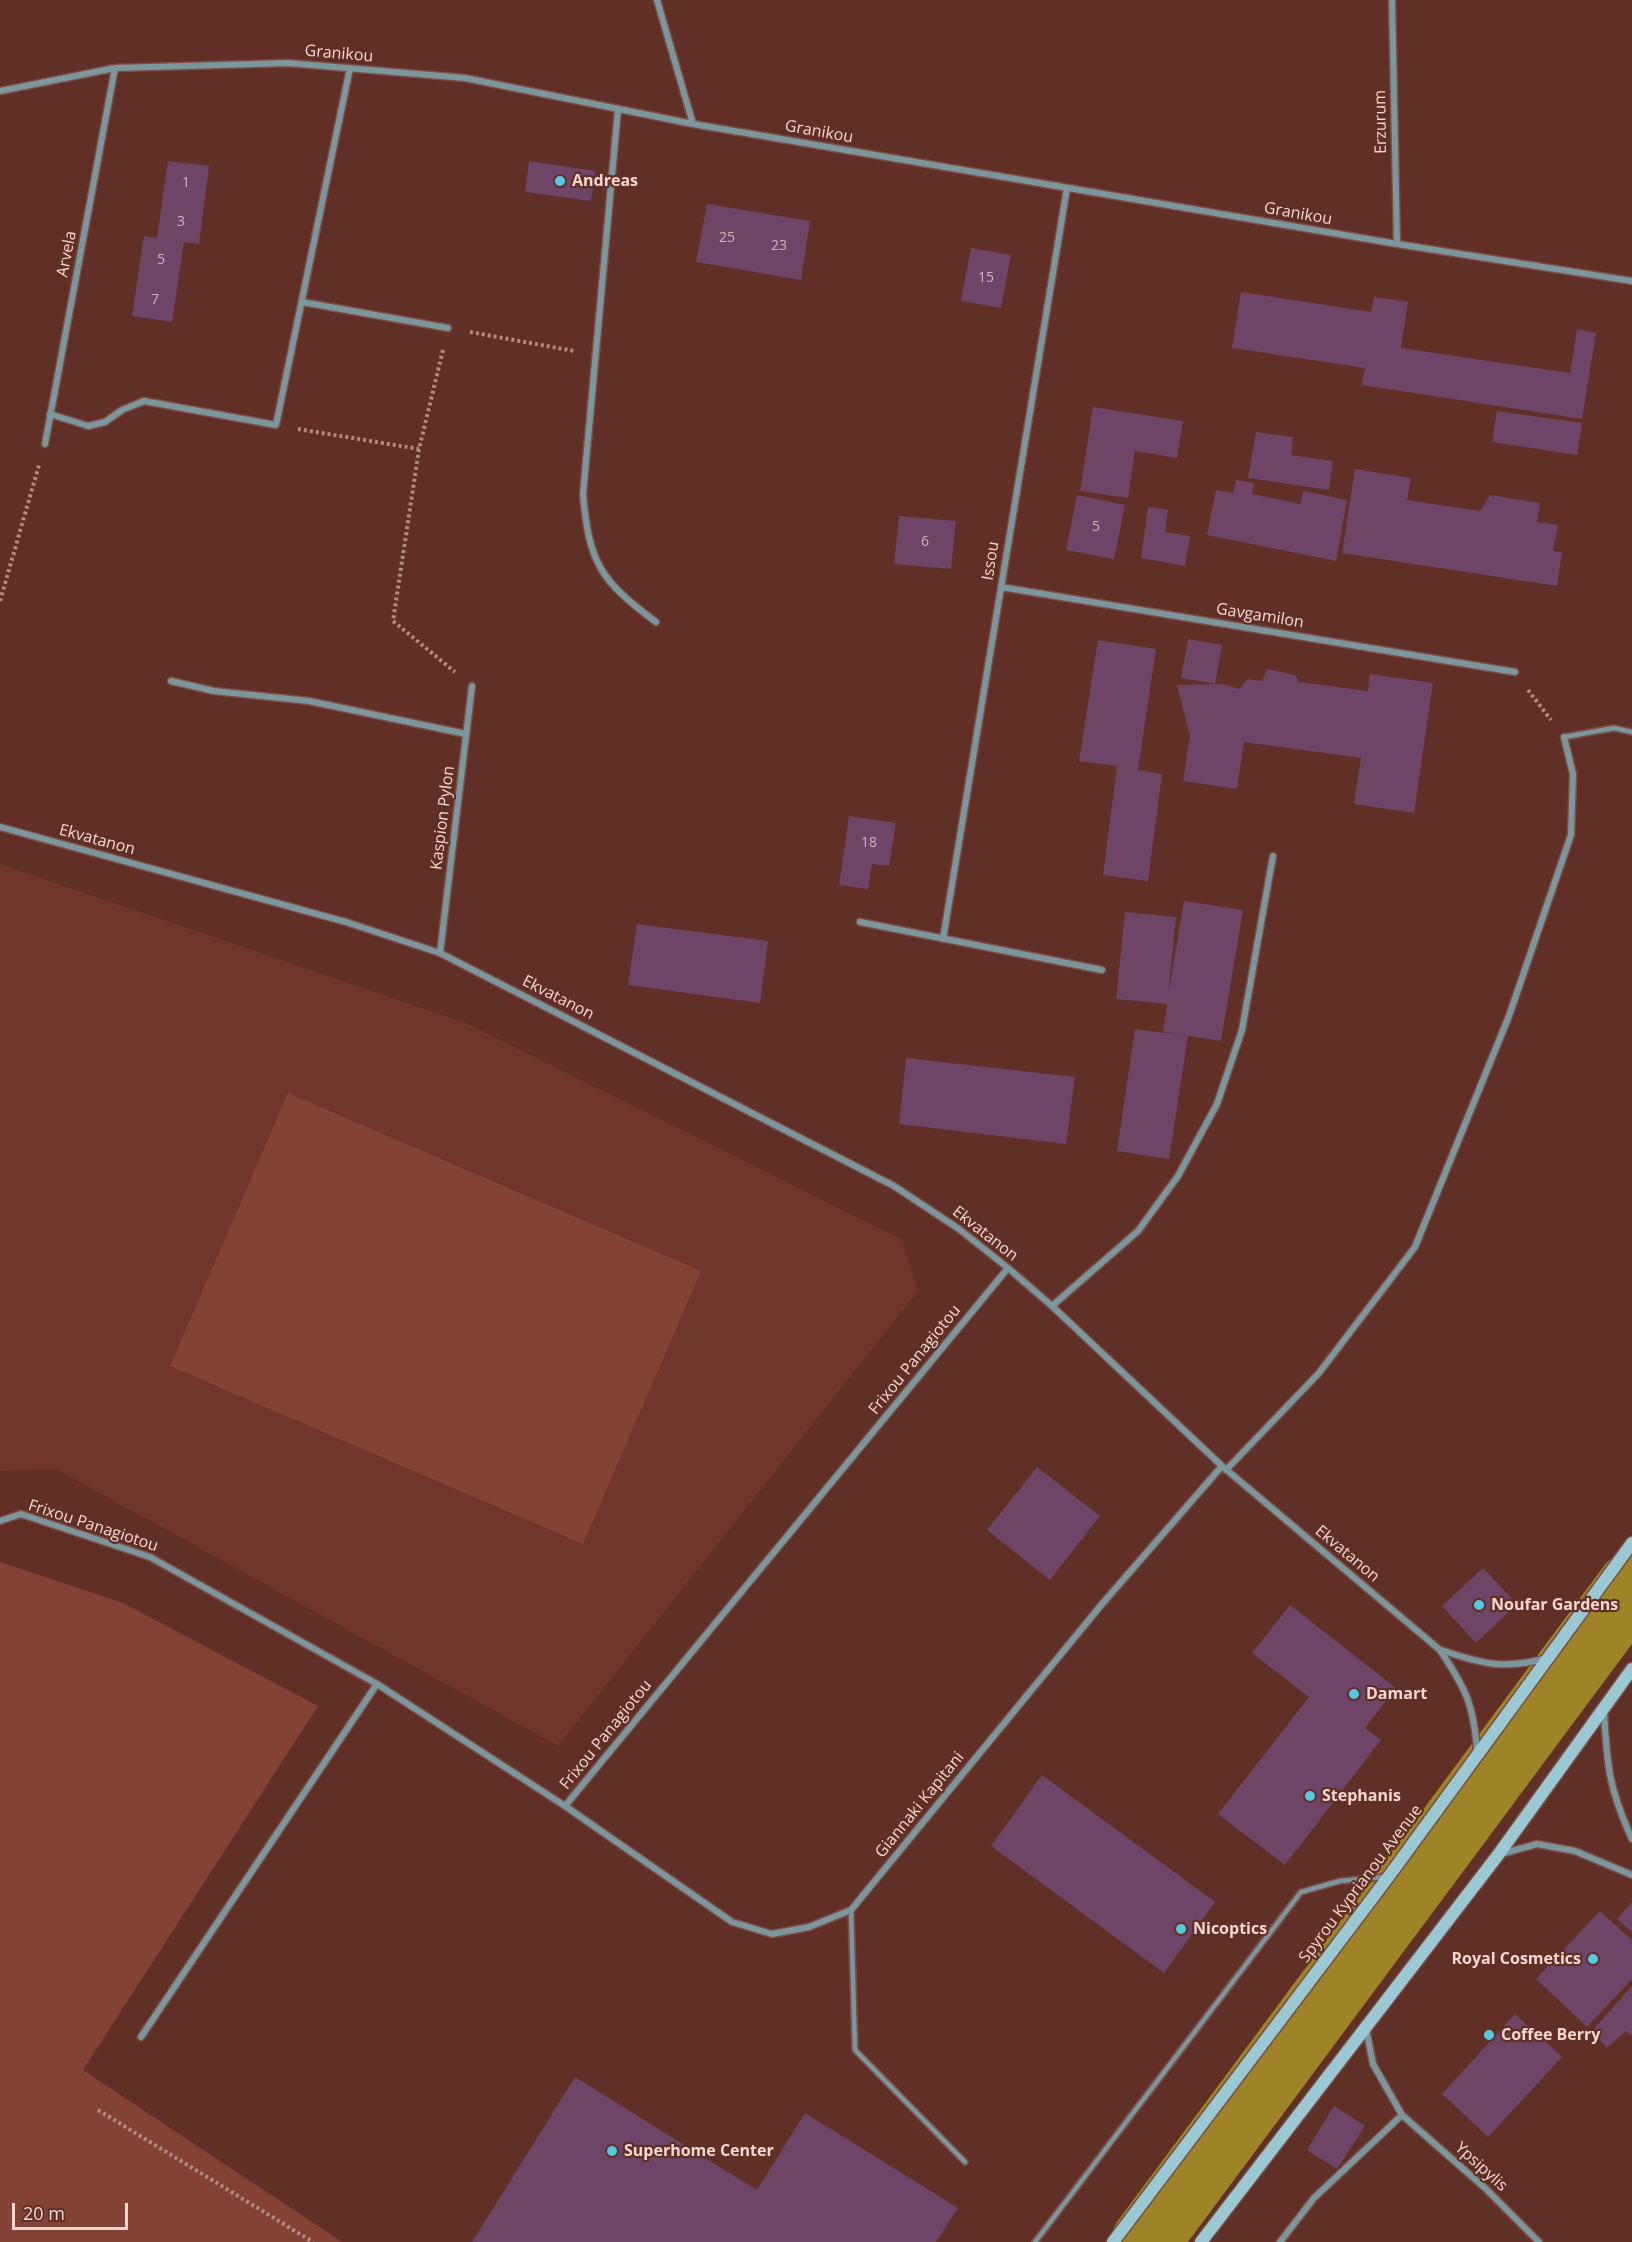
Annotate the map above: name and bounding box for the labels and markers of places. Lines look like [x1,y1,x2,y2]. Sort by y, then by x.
place label: Andreas [572,171,638,191]
marker: Andreas [553,174,567,188]
place label: Noufar Gardens [1491,1595,1618,1615]
marker: Noufar Gardens [1472,1598,1486,1612]
place label: Damart [1366,1684,1427,1704]
marker: Damart [1347,1687,1361,1701]
place label: Stephanis [1322,1786,1401,1806]
marker: Stephanis [1303,1789,1317,1803]
place label: Nicoptics [1193,1919,1267,1939]
marker: Nicoptics [1174,1922,1188,1936]
place label: Royal Cosmetics [1452,1949,1581,1969]
marker: Royal Cosmetics [1586,1952,1600,1966]
place label: Coffee Berry [1501,2025,1600,2045]
marker: Coffee Berry [1482,2028,1496,2042]
place label: Superhome Center [624,2141,774,2161]
marker: Superhome Center [605,2144,619,2158]

